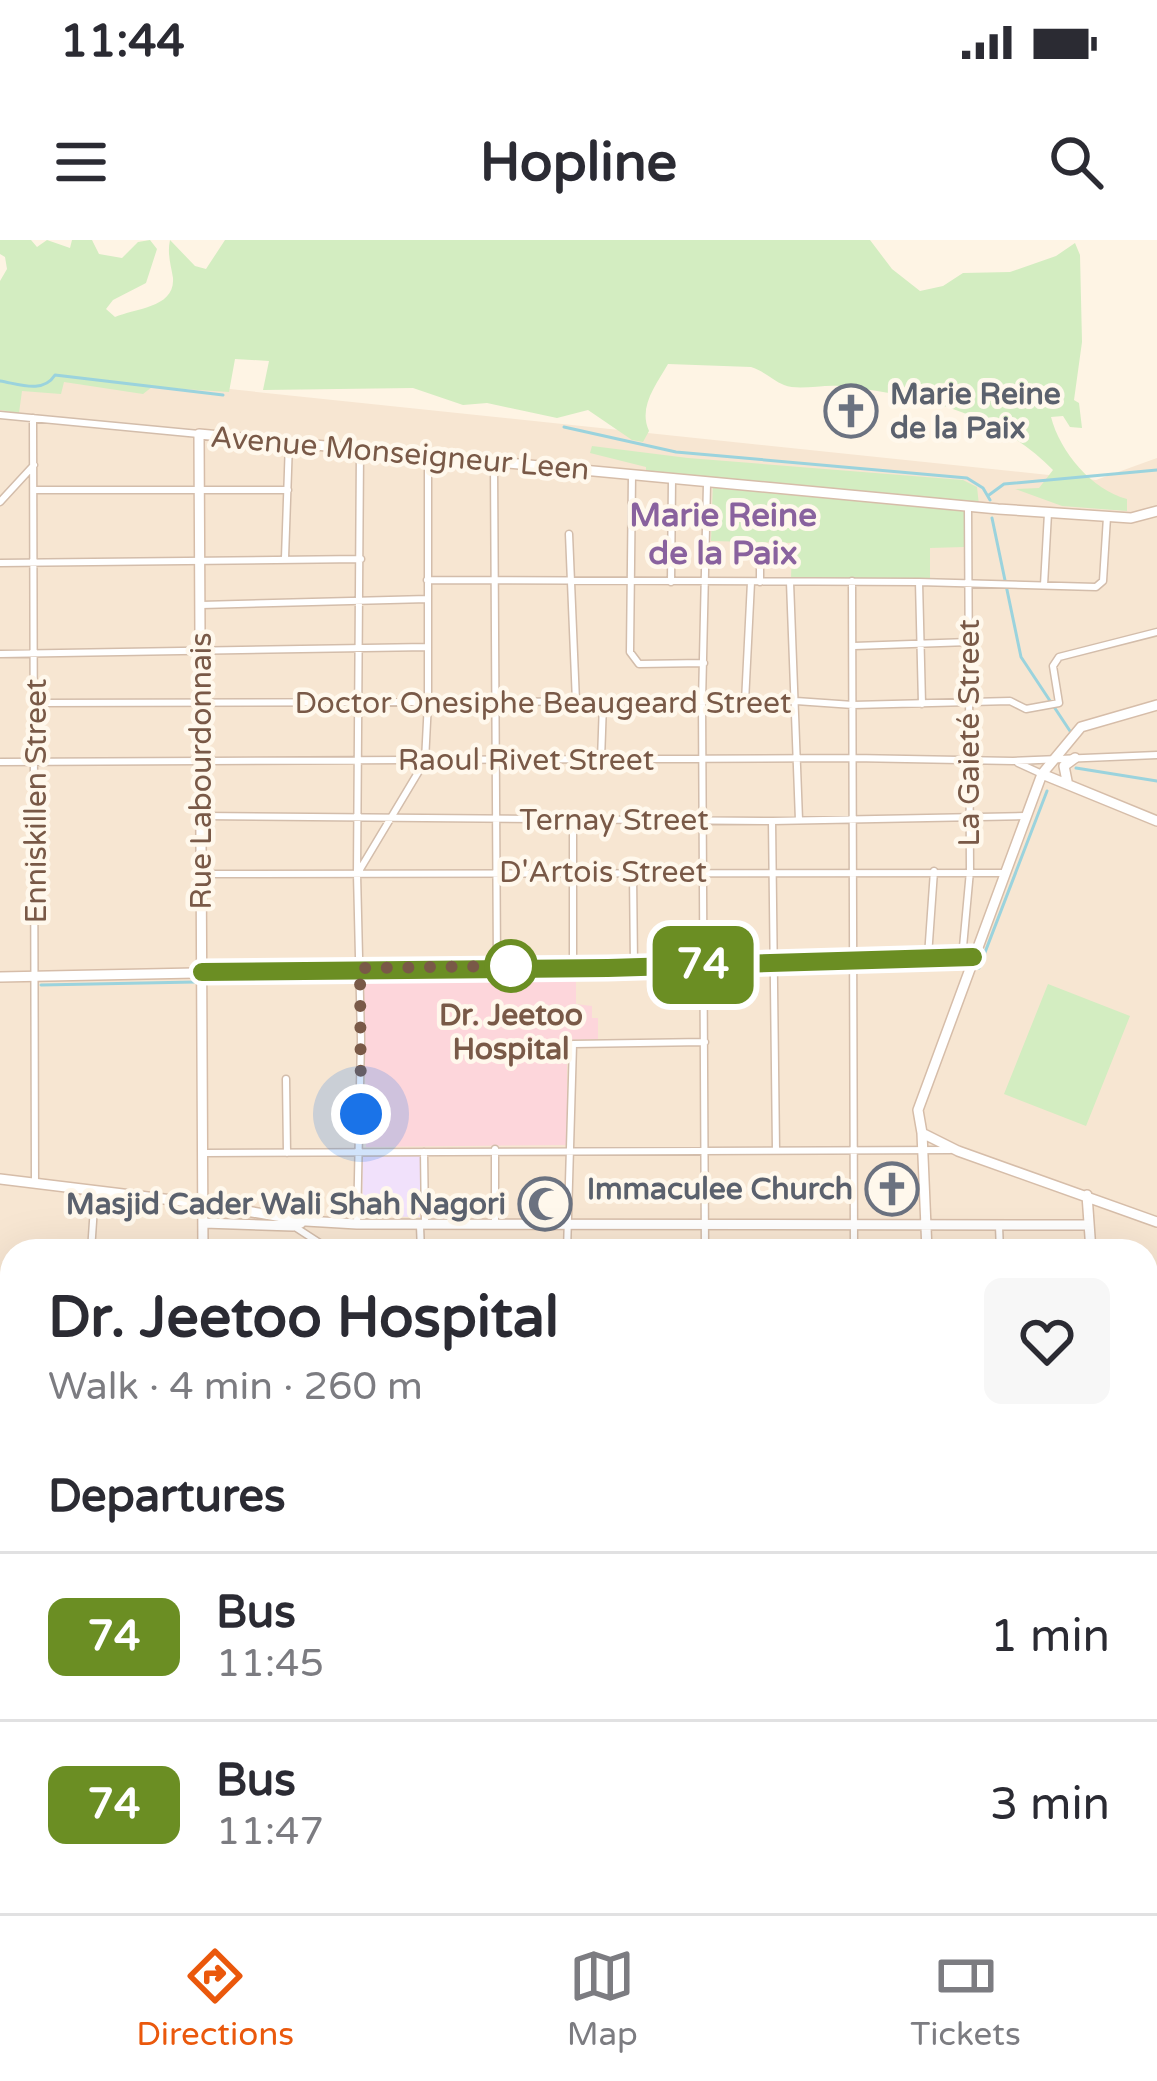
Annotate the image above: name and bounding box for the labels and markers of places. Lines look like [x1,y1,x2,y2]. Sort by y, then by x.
place label: Marie Reine de la Paix [890,376,1061,447]
church icon: Marie Reine de la Paix [823,383,879,439]
marker: Dr. Jeetoo Hospital [486,941,536,991]
place label: Dr. Jeetoo Hospital [439,997,583,1068]
church icon: Immaculee Church [864,1161,920,1217]
place label: Immaculee Church [587,1171,853,1208]
mosque icon: Masjid Cader Wali Shah Nagori [517,1176,573,1232]
place label: Masjid Cader Wali Shah Nagori [66,1186,506,1223]

